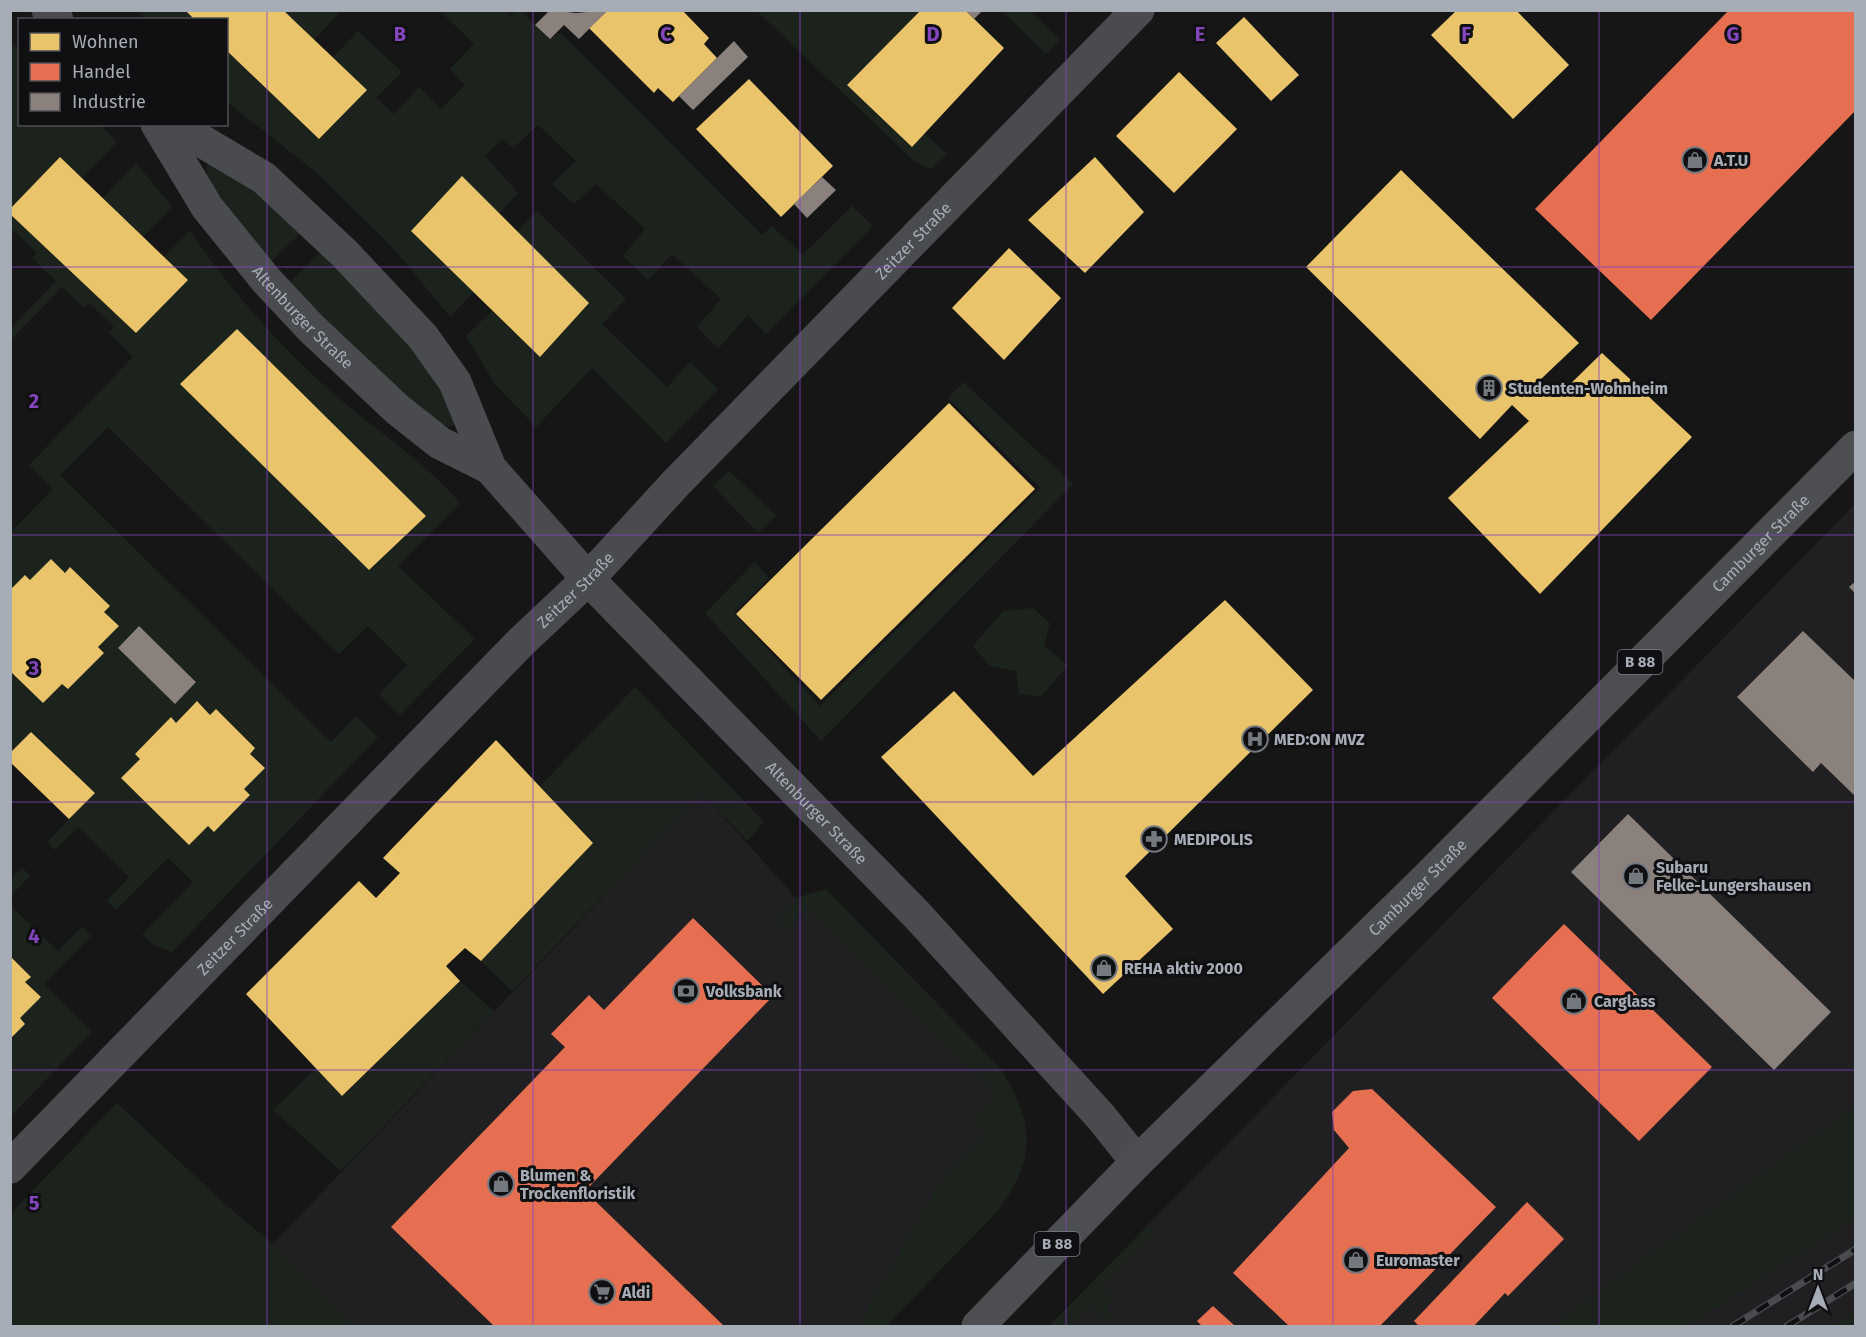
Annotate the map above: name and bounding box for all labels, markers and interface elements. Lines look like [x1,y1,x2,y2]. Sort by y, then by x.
legend [18,18,228,126]
text: B [394,22,406,46]
text: C [660,22,672,46]
text: D [926,22,940,46]
text: E [1195,22,1205,46]
text: F [1461,22,1471,46]
text: G [1727,22,1739,46]
text: Wohnen [72,31,139,53]
text: Handel [72,61,130,83]
text: Industrie [72,91,146,113]
shop icon: A.T.U [1680,145,1710,175]
place label: A.T.U [1713,151,1748,170]
street label: Zeitzer Straße [871,198,955,283]
street label: Altenburger Straße [248,262,357,372]
building icon: Studenten-Wohnheim [1474,373,1504,403]
place label: Studenten-Wohnheim [1508,379,1668,398]
text: 2 [29,389,39,413]
street label: Camburger Straße [1708,490,1813,596]
street label: Zeitzer Straße [533,548,618,632]
road number: B 88 [1618,650,1662,674]
text: 3 [28,656,39,680]
hospital icon: MED:ON MVZ [1240,724,1270,754]
place label: MED:ON MVZ [1274,730,1365,749]
street label: Altenburger Straße [762,757,871,868]
pharmacy icon: MEDIPOLIS [1139,824,1169,854]
place label: MEDIPOLIS [1174,830,1253,849]
street label: Camburger Straße [1364,835,1470,940]
place label: Subaru Felke-Lungershausen [1656,858,1811,895]
shop icon: Subaru Felke-Lungershausen [1621,861,1651,891]
street label: Zeitzer Straße [193,894,276,979]
text: 4 [28,924,40,948]
shop icon: REHA aktiv 2000 [1089,953,1119,983]
place label: REHA aktiv 2000 [1124,959,1243,978]
bank icon: Volksbank [671,976,701,1006]
place label: Volksbank [705,982,782,1001]
shop icon: Carglass [1559,986,1589,1016]
place label: Carglass [1594,992,1656,1011]
place label: Blumen & Trockenfloristik [520,1166,635,1203]
shop icon: Blumen & Trockenfloristik [486,1169,516,1199]
text: 5 [29,1191,40,1215]
road number: B 88 [1034,1232,1080,1256]
shop icon: Euromaster [1341,1245,1371,1275]
place label: Euromaster [1376,1251,1460,1270]
north arrow [1788,1259,1848,1319]
text: N [1813,1265,1823,1284]
supermarket icon: Aldi [587,1277,617,1307]
place label: Aldi [621,1283,650,1302]

